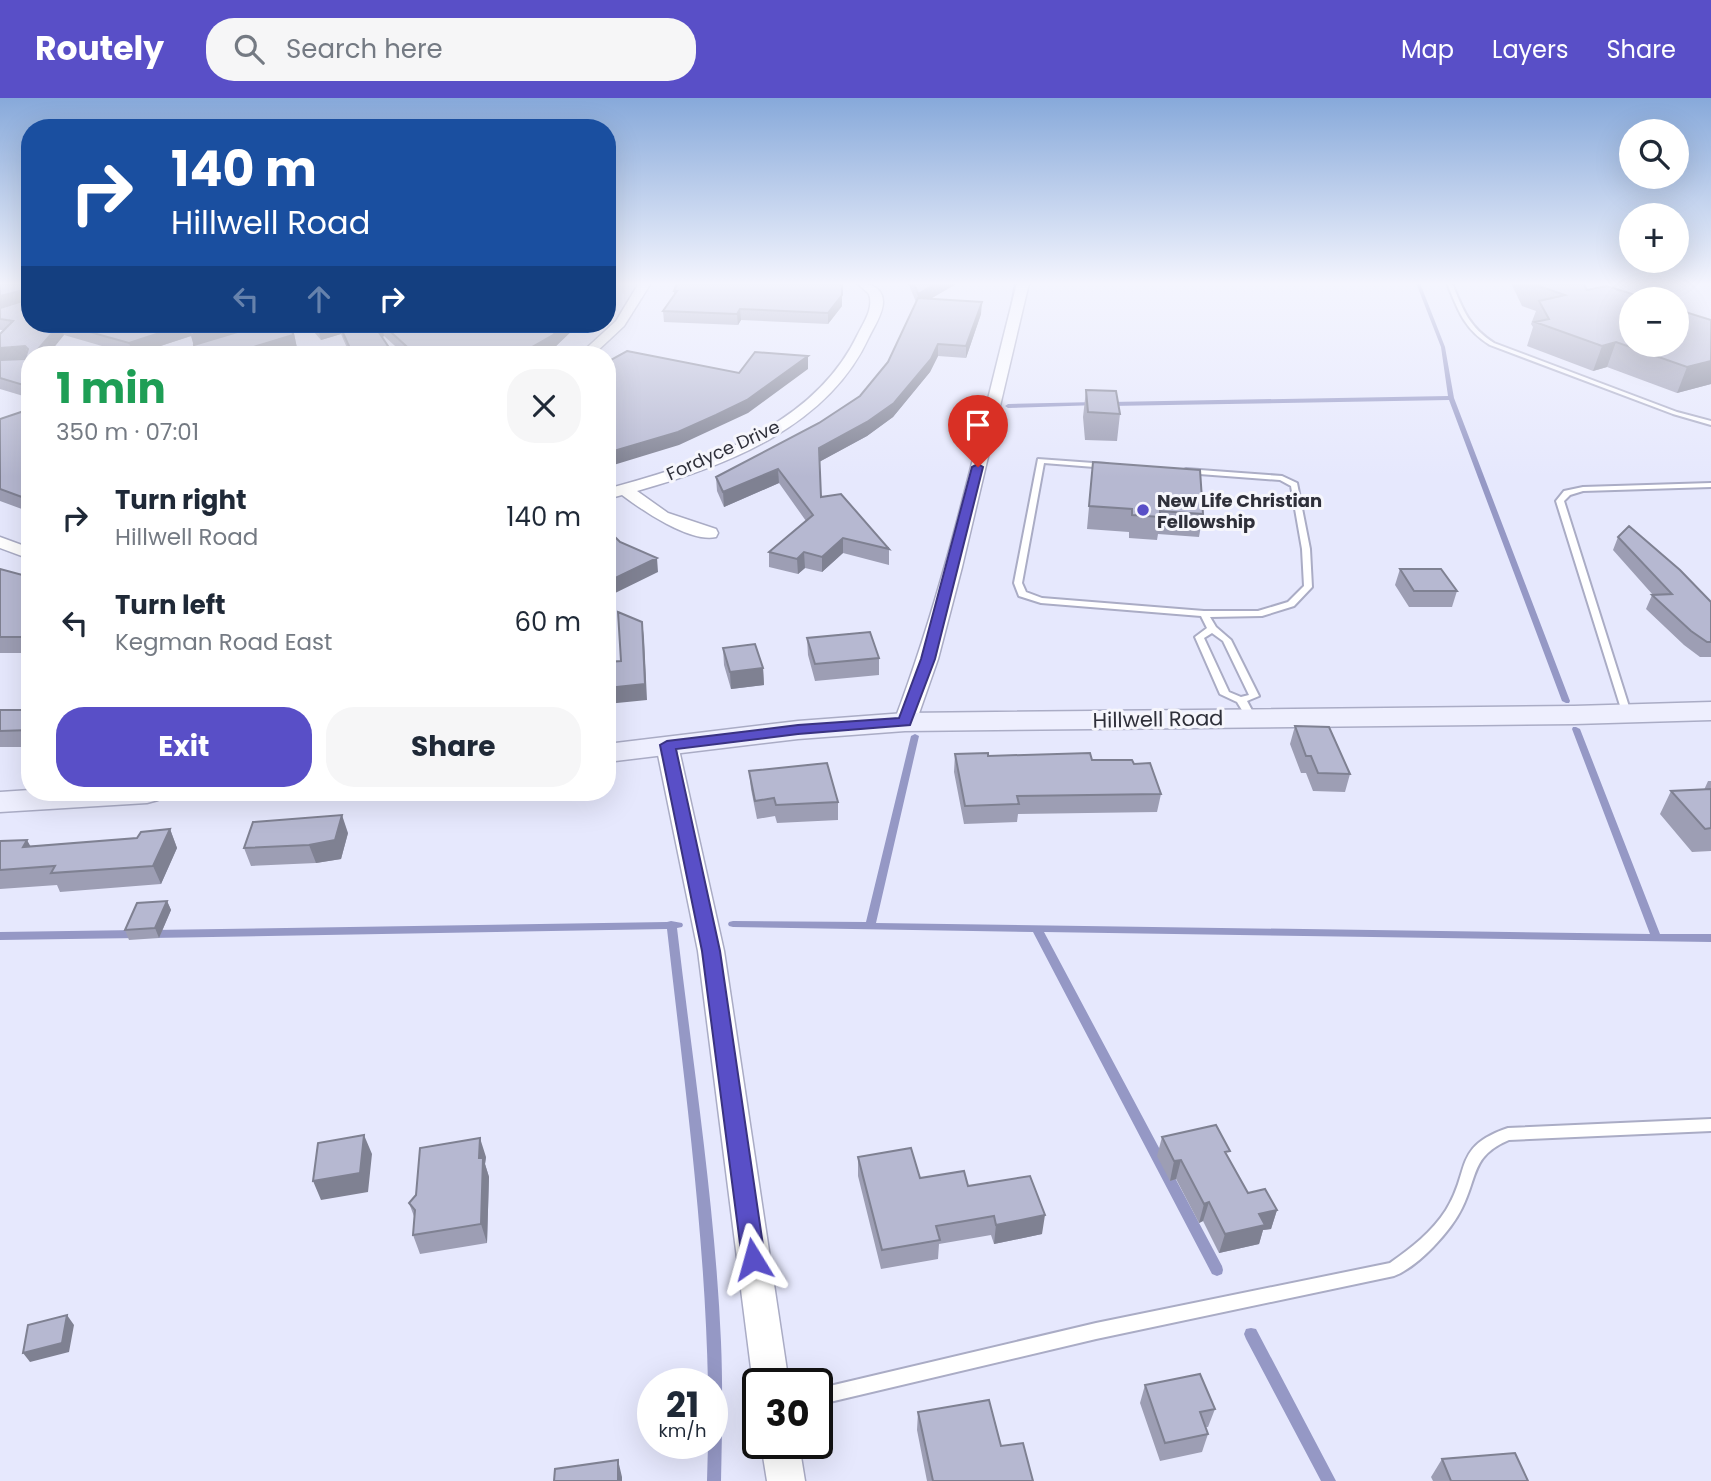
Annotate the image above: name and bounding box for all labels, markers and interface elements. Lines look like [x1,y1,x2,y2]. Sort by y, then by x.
search box [206,18,696,81]
text: Routely [35,25,164,72]
icon: search [230,30,268,68]
text: Search here [286,31,443,67]
text: Map [1401,33,1454,66]
text: Layers [1492,33,1568,66]
text: Share [1606,33,1676,66]
map controls [1619,119,1689,357]
button: search [1619,119,1689,189]
text: 140 m [171,135,317,203]
icon: right [56,147,147,238]
text: Hillwell Road [171,200,370,245]
button: + [1619,203,1689,273]
icon: left [227,280,265,318]
icon: ahead [300,280,338,318]
icon: right [373,280,411,318]
button: − [1619,287,1689,357]
text: 1 min [56,359,166,418]
button: close [507,369,581,443]
pin [948,395,1008,467]
icon: arrive [959,406,997,444]
street label: Fordyce Drive [662,414,784,486]
text: 350 m · 07:01 [56,416,199,448]
text: Turn right [115,482,247,518]
place label: New Life Christian Fellowship [1157,488,1322,534]
icon: right [56,499,94,537]
text: 140 m [506,499,581,535]
marker: New Life Christian Fellowship [1135,502,1151,518]
text: Hillwell Road [115,521,258,553]
text: Turn left [115,587,226,623]
icon: left [56,604,94,642]
text: 60 m [514,604,581,640]
text: Kegman Road East [115,626,332,658]
street label: Hillwell Road [1092,703,1224,735]
button: Exit [56,707,312,787]
button: Share [326,707,581,787]
position arrow [716,1222,790,1296]
speed limit sign: 30 [742,1368,833,1459]
text: 21 [666,1380,699,1429]
text: km/h [659,1418,706,1443]

